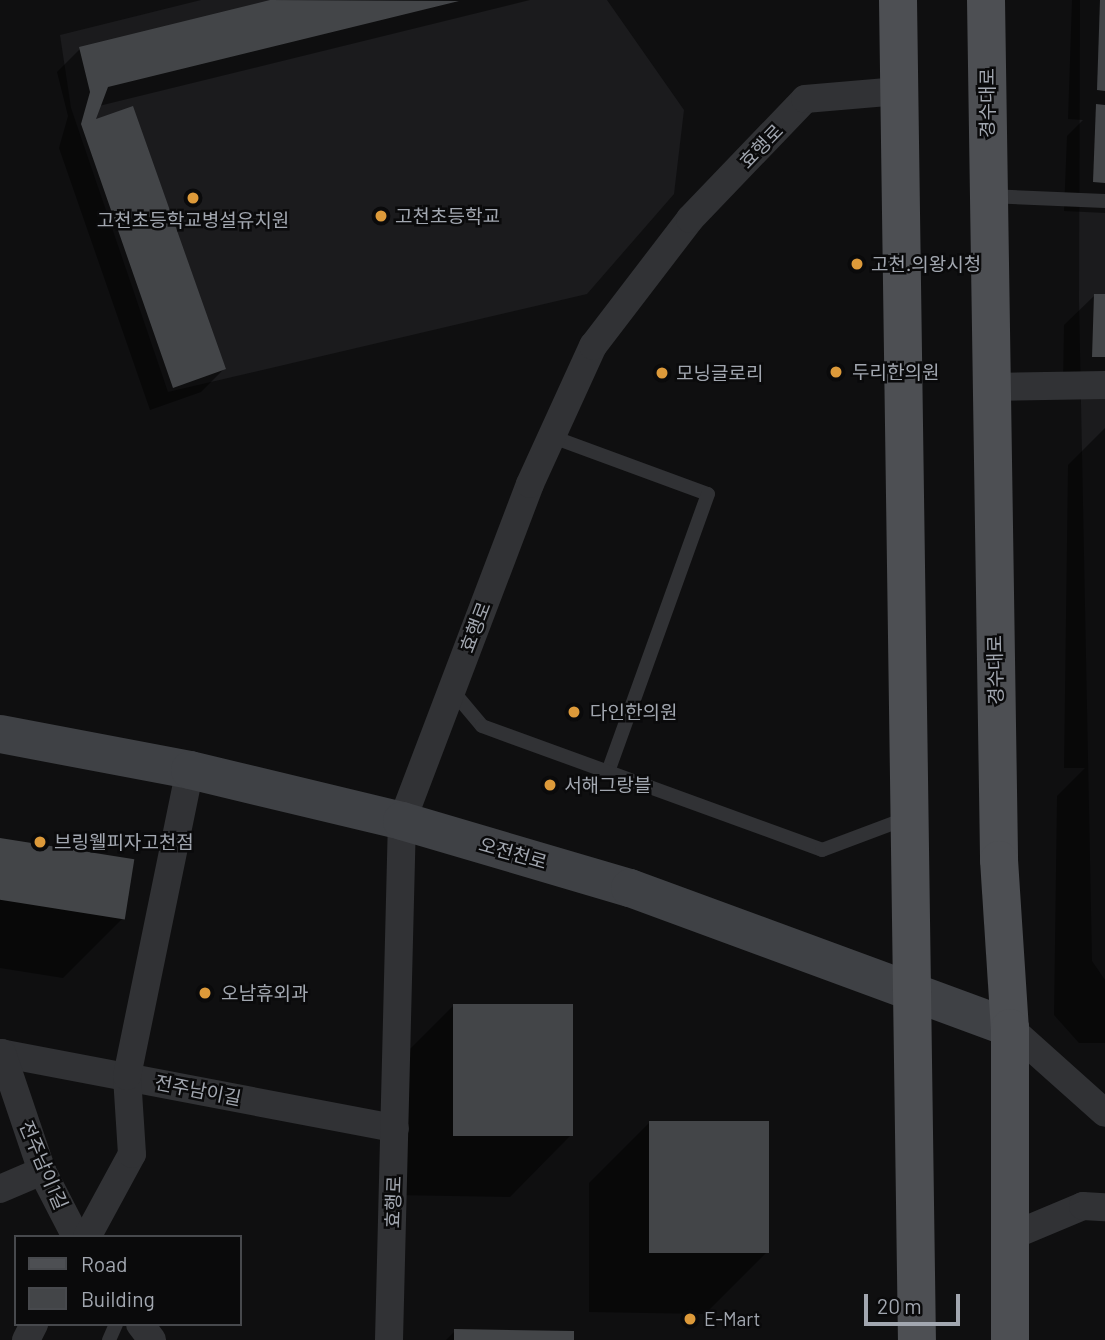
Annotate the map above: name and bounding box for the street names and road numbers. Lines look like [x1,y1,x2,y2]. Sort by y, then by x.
street label: 경수대로 [976,68,998,138]
street label: 효행로 [735,119,787,173]
street label: 효행로 [455,598,495,656]
street label: 경수대로 [983,635,1007,705]
street label: 오전천로 [476,832,550,874]
street label: 전주남이길 [153,1070,243,1110]
street label: 전주남이1길 [15,1117,73,1213]
street label: 효행로 [381,1175,405,1229]

